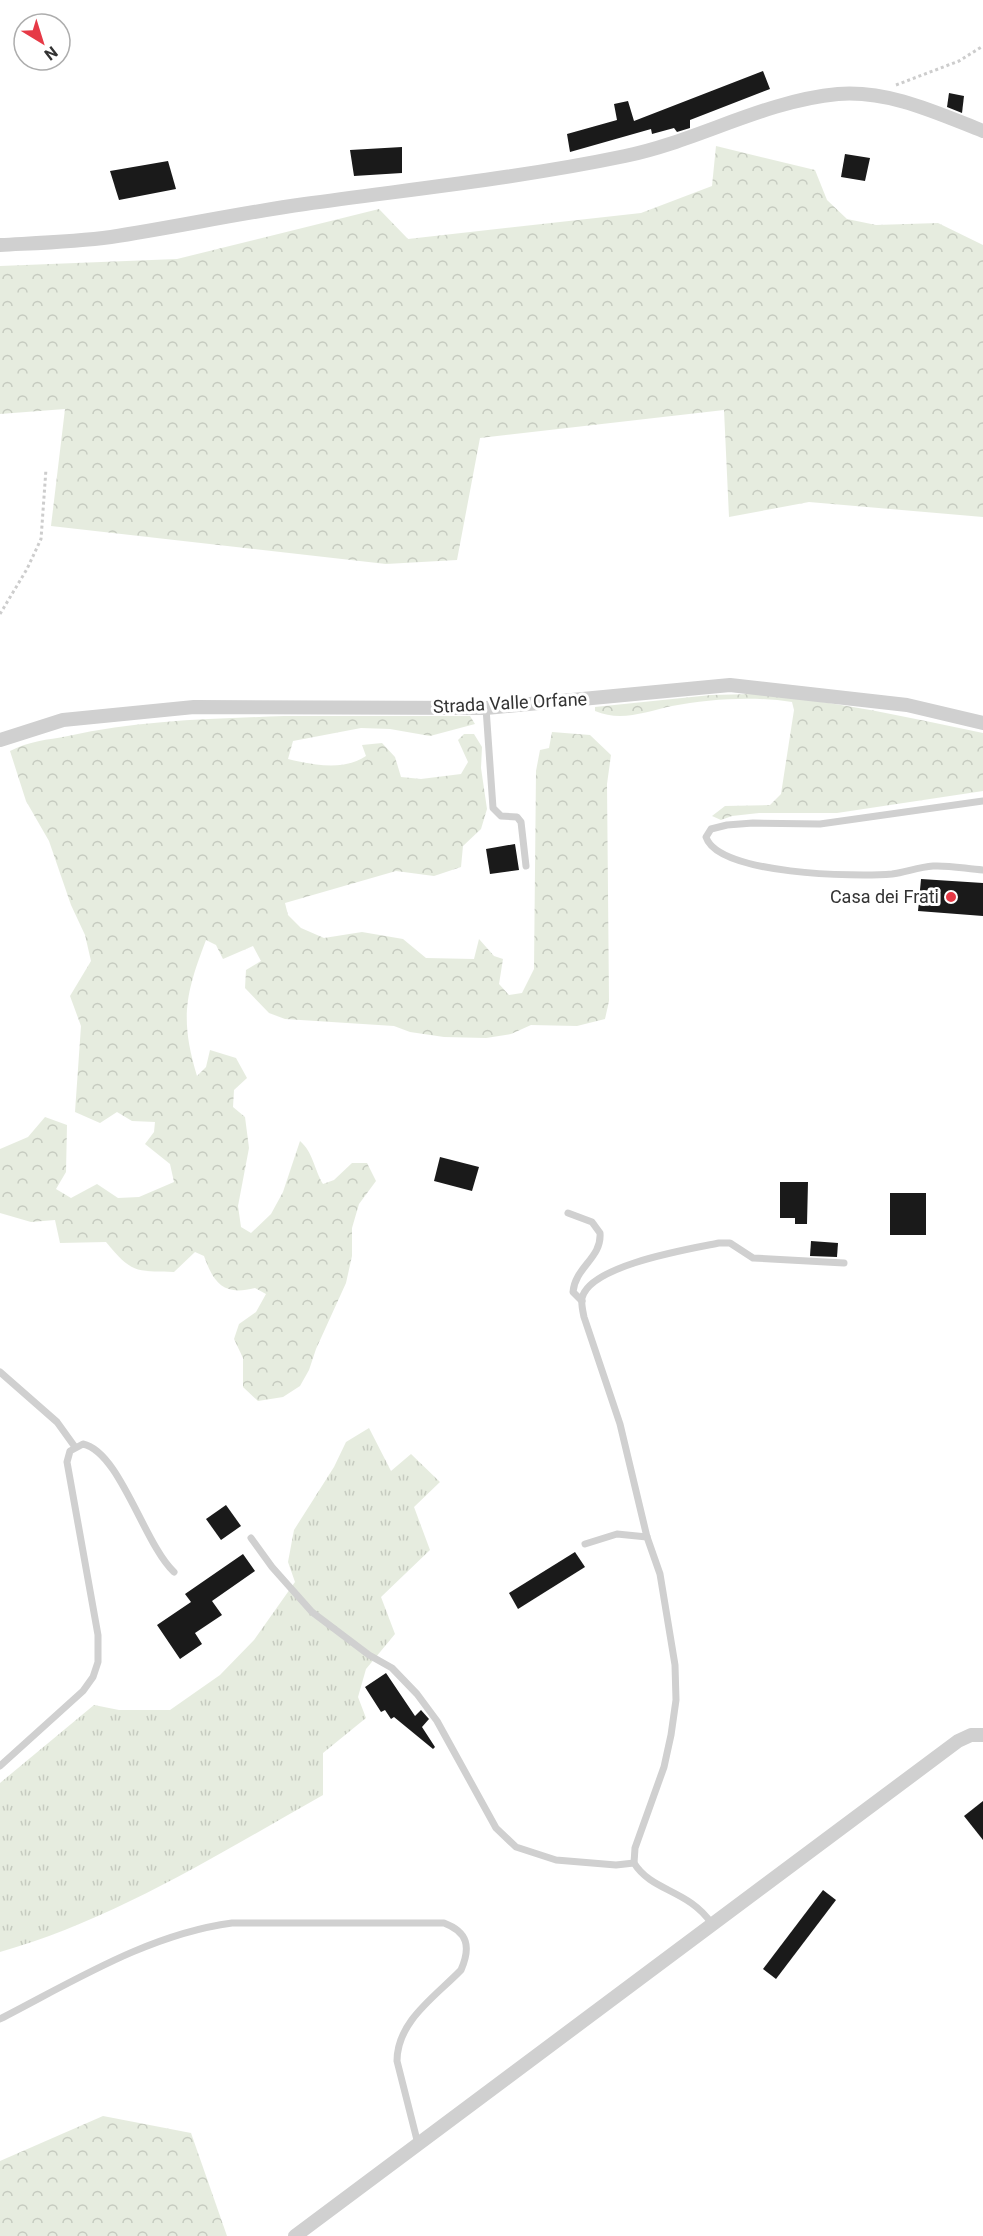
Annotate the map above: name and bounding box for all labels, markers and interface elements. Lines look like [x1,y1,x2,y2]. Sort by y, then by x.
north arrow [12,12,72,72]
text: N [41,42,61,64]
street label: Strada Valle Orfane [432,688,588,717]
place label: Casa dei Frati [830,886,939,907]
marker: Casa dei Frati [944,890,958,904]

